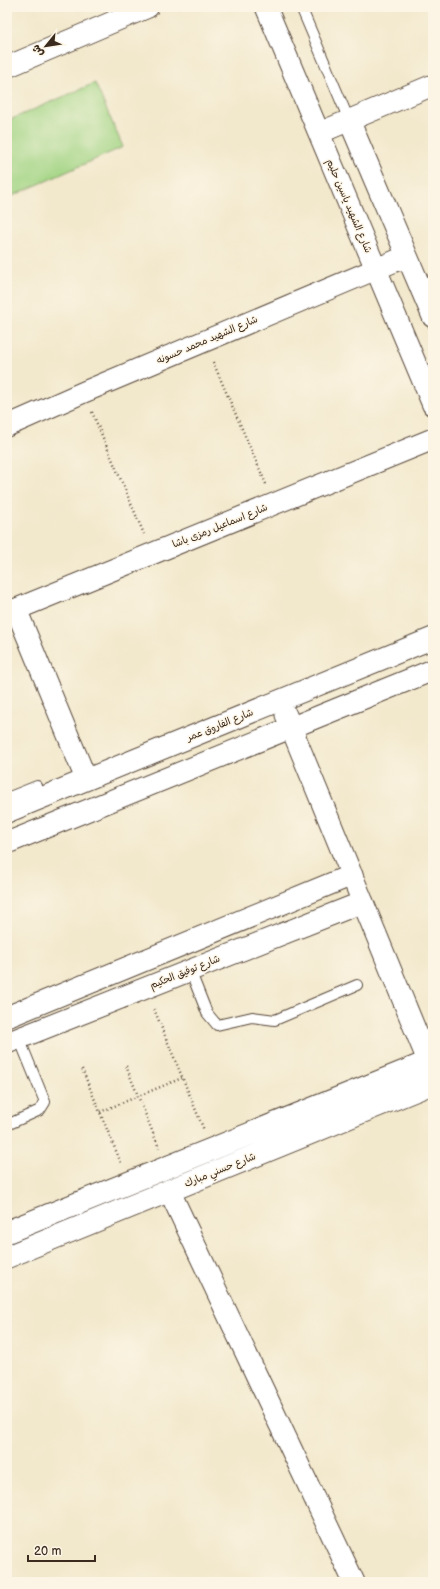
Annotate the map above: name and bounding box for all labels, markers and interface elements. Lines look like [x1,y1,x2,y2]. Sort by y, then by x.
north arrow [26,26,66,66]
text: ش [29,42,46,59]
street label: شارع الشهيد ياسين حليم [323,157,374,256]
street label: شارع الشهيد محمد حسونه [154,313,260,368]
street label: شارع اسماعيل رمزى باشا [171,501,270,552]
street label: شارع الفاروق عمر [184,706,256,745]
street label: شارع توفيق الحكيم [148,952,222,992]
street label: شارع حسني مبارك [183,1150,259,1193]
scale bar [28,1537,95,1563]
text: 20 m [34,1544,61,1559]

